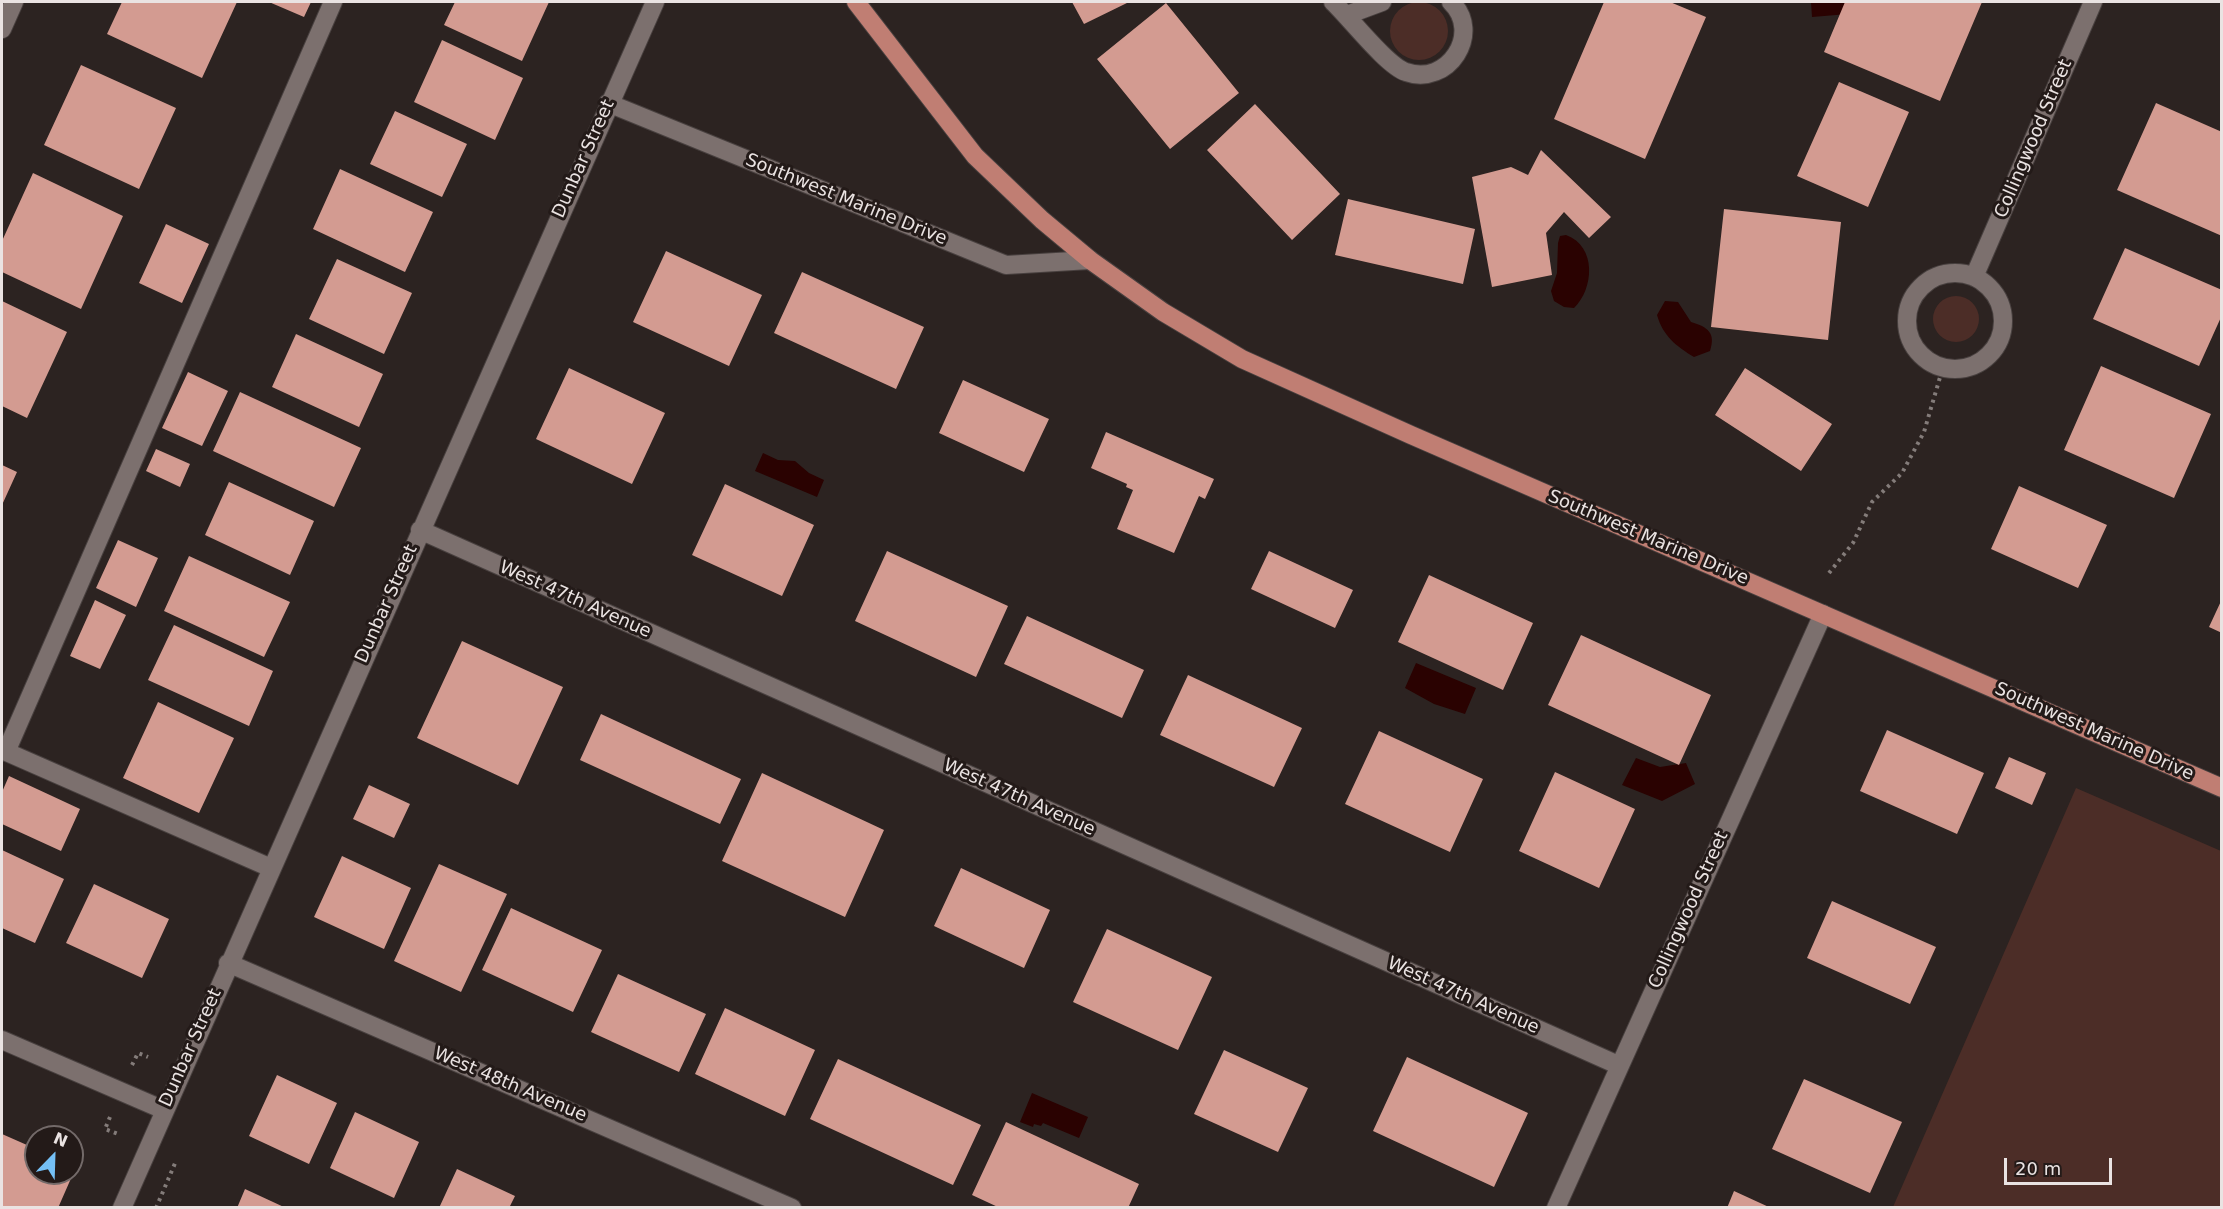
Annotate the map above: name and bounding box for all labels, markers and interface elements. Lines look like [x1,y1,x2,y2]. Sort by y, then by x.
street label: Collingwood Street [1991,57,2077,221]
street label: Dunbar Street [548,97,620,221]
street label: Southwest Marine Drive [742,150,950,250]
street label: Southwest Marine Drive [1545,486,1751,590]
street label: Dunbar Street [351,542,423,666]
street label: West 47th Avenue [496,557,654,643]
street label: Southwest Marine Drive [1991,678,2197,786]
street label: West 47th Avenue [940,755,1098,841]
street label: Collingwood Street [1645,828,1733,992]
street label: West 47th Avenue [1384,953,1542,1039]
street label: Dunbar Street [155,986,227,1110]
street label: West 48th Avenue [430,1043,590,1127]
north arrow [24,1125,84,1185]
text: N [51,1128,70,1151]
scale bar [2007,1146,2115,1184]
text: 20 m [2015,1158,2061,1179]

